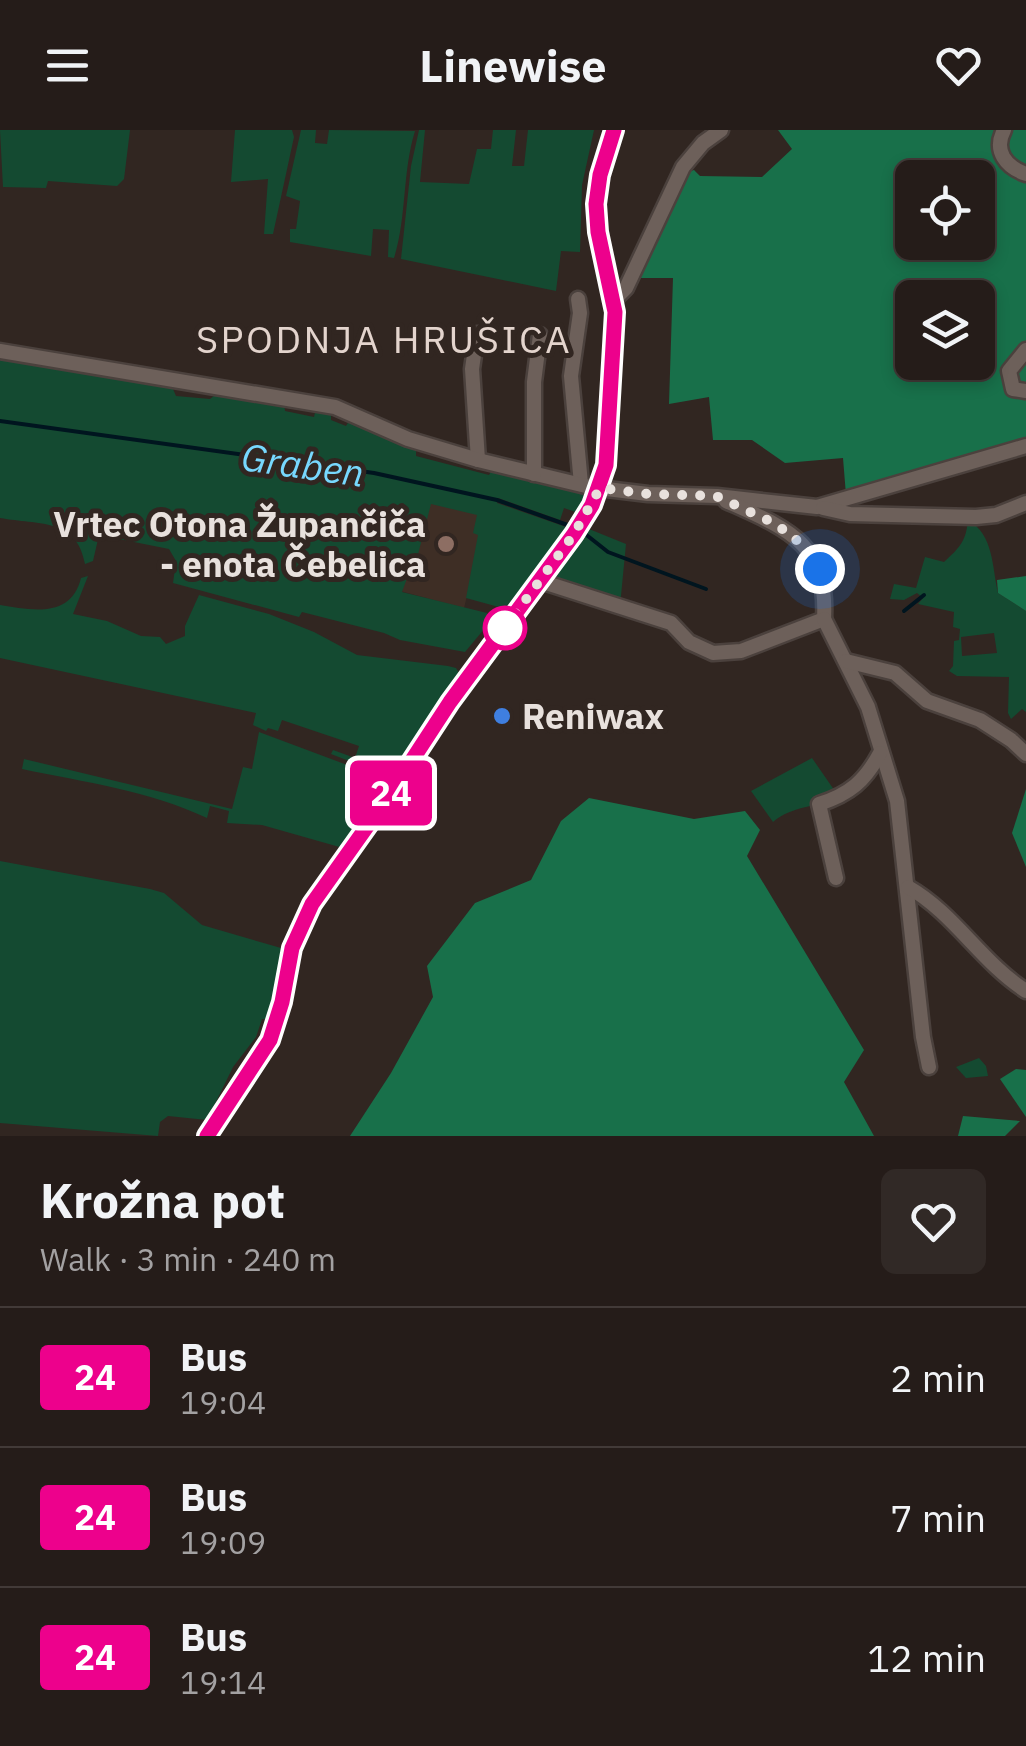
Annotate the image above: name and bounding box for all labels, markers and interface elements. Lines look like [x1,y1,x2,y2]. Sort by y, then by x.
text: Linewise [419,36,607,94]
icon: menu [40,38,95,93]
icon: heart [931,38,986,93]
map controls [895,160,995,380]
button: locate [895,160,995,260]
button: layers [895,280,995,380]
district label: SPODNJA HRUŠICA [196,314,572,363]
water label: Graben [239,431,367,497]
place label: Vrtec Otona Župančiča - enota Čebelica [53,501,426,587]
marker: Vrtec Otona Župančiča - enota Čebelica [435,533,457,555]
your location [795,544,845,594]
unlabelled marker [484,607,526,649]
place label: Reniwax [522,693,664,739]
marker: Reniwax [491,705,513,727]
line badge: 24 [346,760,436,826]
text: 24 [370,770,412,816]
text: Krožna pot [40,1169,285,1231]
button: heart [881,1169,986,1274]
text: Walk · 3 min · 240 m [40,1238,336,1280]
text: Bus [180,1332,247,1381]
text: 2 min [890,1353,986,1402]
text: 24 [74,1354,116,1400]
text: 19:04 [180,1381,266,1423]
text: Bus [180,1472,247,1521]
text: 7 min [890,1493,986,1542]
text: 24 [74,1494,116,1540]
text: 19:09 [180,1521,266,1563]
text: Bus [180,1612,247,1661]
text: 12 min [867,1633,986,1682]
text: 24 [74,1634,116,1680]
text: 19:14 [180,1661,266,1703]

